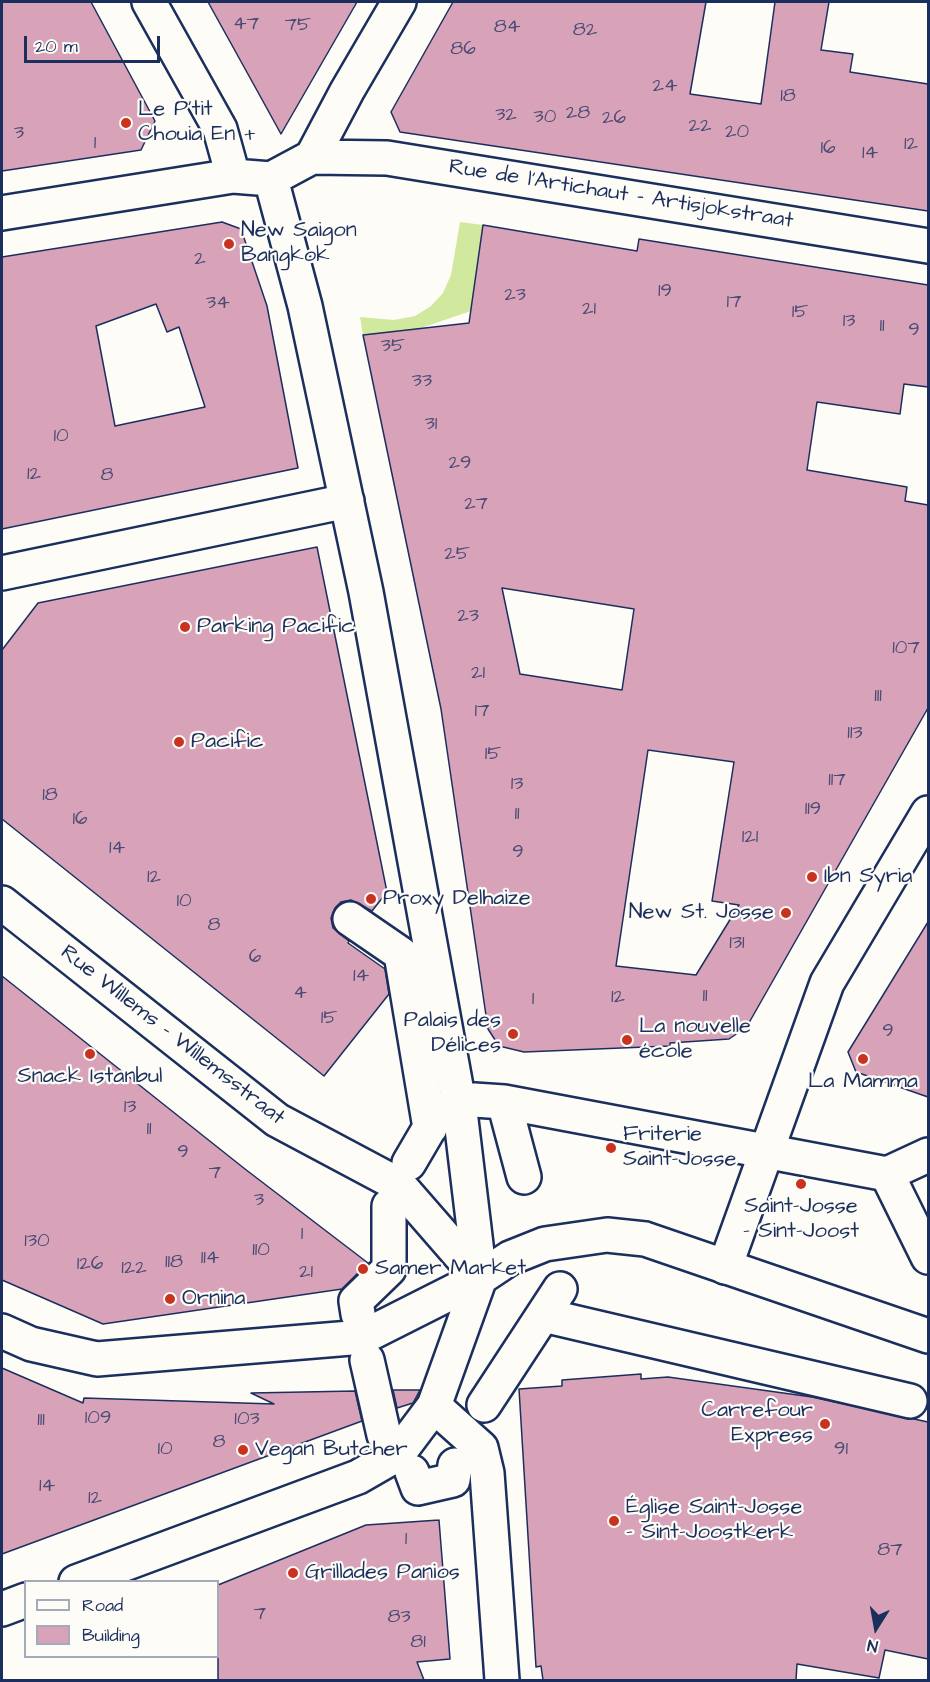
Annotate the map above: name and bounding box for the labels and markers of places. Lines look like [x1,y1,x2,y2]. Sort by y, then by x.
place label: Le P'tit Chouia En + [138,97,256,148]
marker: Le P'tit Chouia En + [119,116,133,130]
place label: New Saigon Bangkok [241,218,357,270]
marker: New Saigon Bangkok [222,237,236,251]
place label: Parking Pacific [197,614,355,640]
marker: Parking Pacific [178,620,192,634]
place label: Pacific [191,729,264,755]
marker: Pacific [172,735,186,749]
place label: Ibn Syria [824,864,912,890]
marker: Ibn Syria [805,870,819,884]
place label: Proxy Delhaize [383,886,531,912]
marker: Proxy Delhaize [364,892,378,906]
place label: New St. Josse [629,900,774,926]
marker: New St. Josse [779,906,793,920]
place label: Palais des Délices [404,1008,501,1060]
place label: La nouvelle école [639,1014,751,1066]
marker: Palais des Délices [506,1027,520,1041]
marker: La nouvelle école [620,1033,634,1047]
marker: Snack Istanbul [83,1047,97,1061]
marker: La Mamma [856,1052,870,1066]
place label: Snack Istanbul [17,1064,163,1090]
place label: La Mamma [808,1069,918,1095]
place label: Friterie Saint-Josse [623,1122,736,1174]
marker: Friterie Saint-Josse [604,1141,618,1155]
marker: Saint-Josse - Sint-Joost [794,1177,808,1191]
place label: Saint-Josse - Sint-Joost [743,1194,859,1246]
place label: Samer Market [375,1256,526,1282]
marker: Samer Market [356,1262,370,1276]
place label: Ornina [182,1286,245,1312]
marker: Ornina [163,1292,177,1306]
place label: Carrefour Express [701,1398,813,1450]
marker: Carrefour Express [818,1417,832,1431]
place label: Vegan Butcher [255,1437,408,1463]
marker: Vegan Butcher [236,1443,250,1457]
place label: Église Saint-Josse - Sint-Joostkerk [626,1495,802,1546]
marker: Église Saint-Josse - Sint-Joostkerk [607,1514,621,1528]
place label: Grillades Panios [305,1560,460,1586]
marker: Grillades Panios [286,1566,300,1580]

